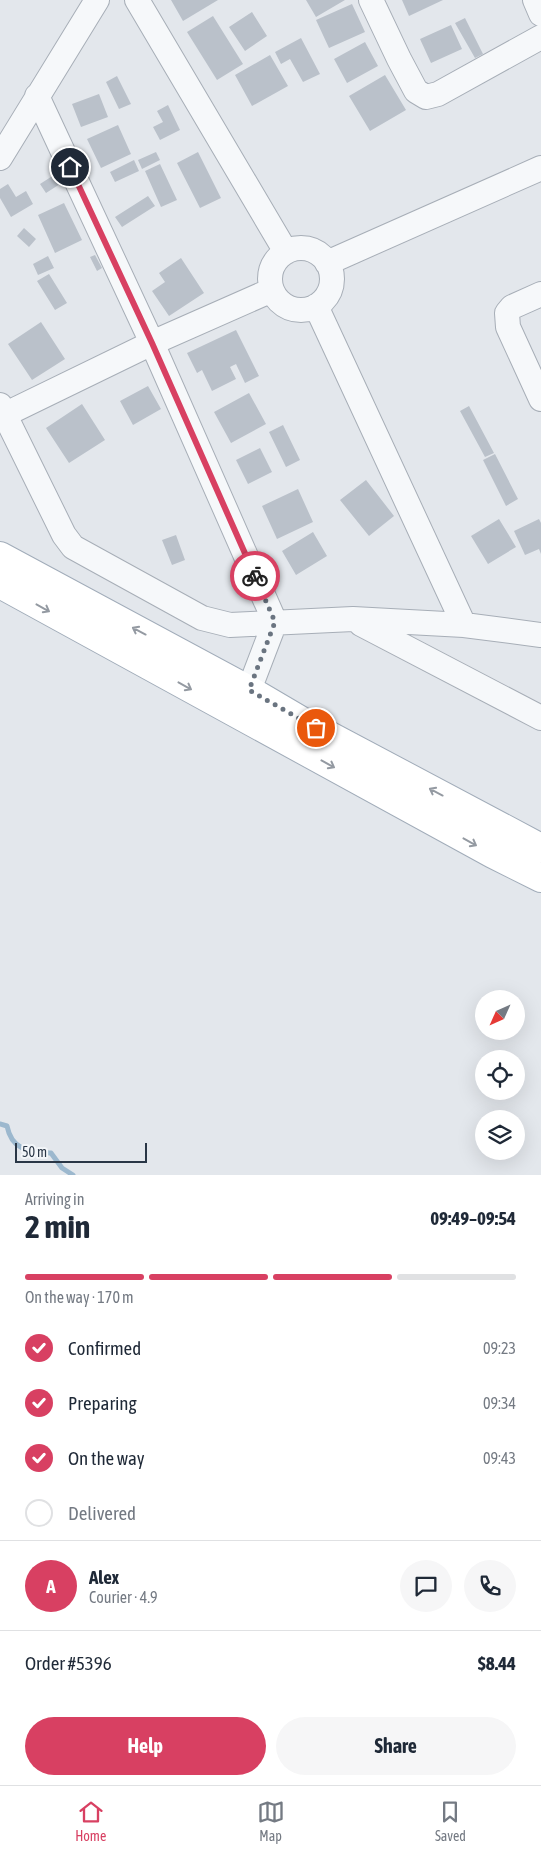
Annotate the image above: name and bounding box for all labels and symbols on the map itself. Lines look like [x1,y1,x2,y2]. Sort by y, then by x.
pin [49,146,91,188]
courier [230,551,280,601]
one-way arrow [35,603,49,613]
one-way arrow [132,626,147,636]
one-way arrow [178,681,192,691]
pin [295,707,337,749]
one-way arrow [320,759,334,769]
one-way arrow [429,787,444,796]
one-way arrow [463,837,478,847]
north arrow [475,990,525,1040]
scale bar [15,1140,148,1163]

